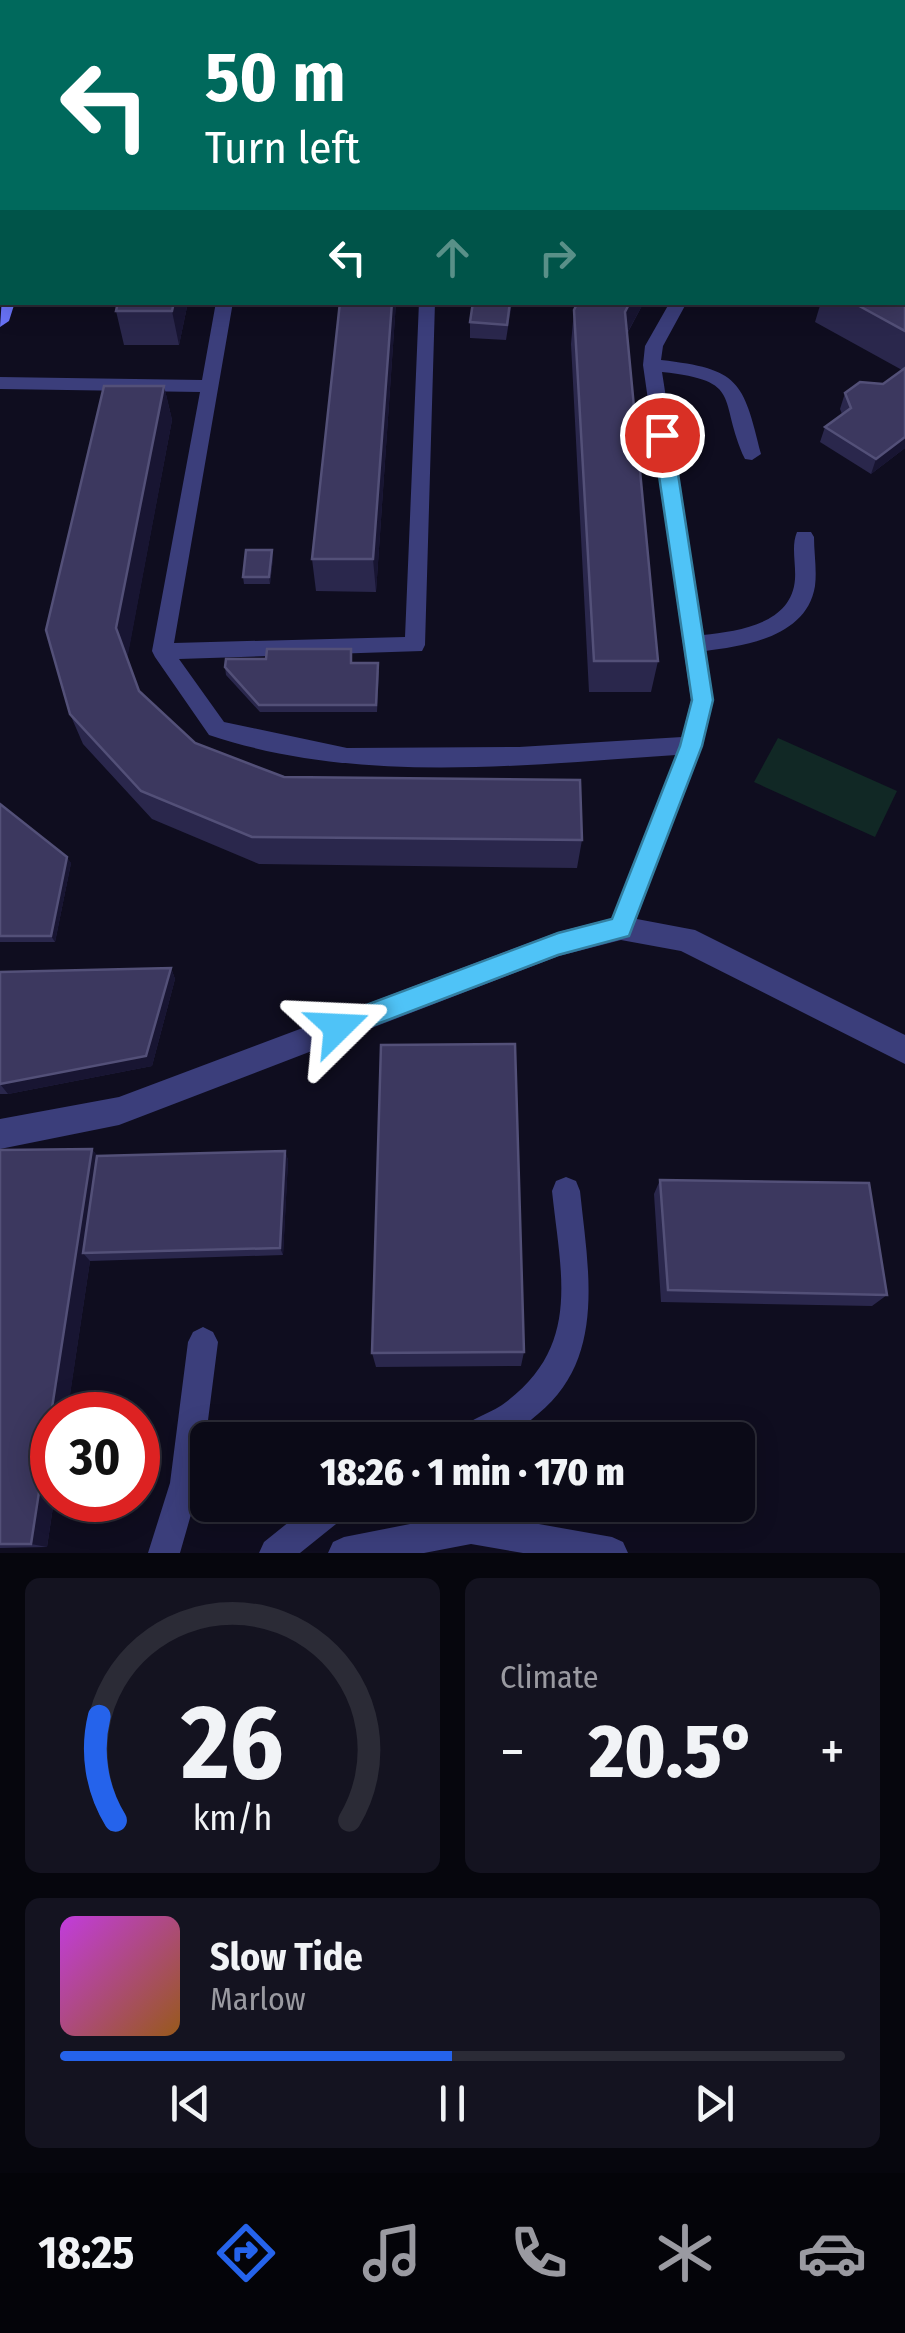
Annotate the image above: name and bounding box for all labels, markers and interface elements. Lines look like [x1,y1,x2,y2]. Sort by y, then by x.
text: 50 m [205,36,346,120]
icon: left [40,40,170,170]
text: Turn left [205,121,360,175]
icon: left [320,230,375,285]
icon: ahead [425,230,480,285]
icon: right [530,230,585,285]
pin [620,393,705,478]
icon: arrive [635,408,690,463]
position arrow [286,975,390,1079]
speed limit sign: 30 [30,1392,160,1522]
text: 18:26 · 1 min · 170 m [320,1449,625,1495]
text: Climate [500,1658,599,1696]
text: 26 [180,1681,284,1806]
text: 20.5° [589,1707,756,1797]
text: − [500,1719,525,1785]
text: + [820,1719,845,1785]
text: km/h [193,1797,272,1839]
text: Slow Tide [210,1934,363,1980]
text: Marlow [210,1980,306,2018]
icon: previous [163,2076,218,2131]
icon: pause [425,2076,480,2131]
icon: next [687,2076,742,2131]
icon: directions [211,2218,281,2288]
icon: music [357,2218,427,2288]
icon: phone [504,2218,574,2288]
icon: climate [650,2218,720,2288]
icon: car [797,2218,867,2288]
text: 18:25 [38,2226,134,2280]

